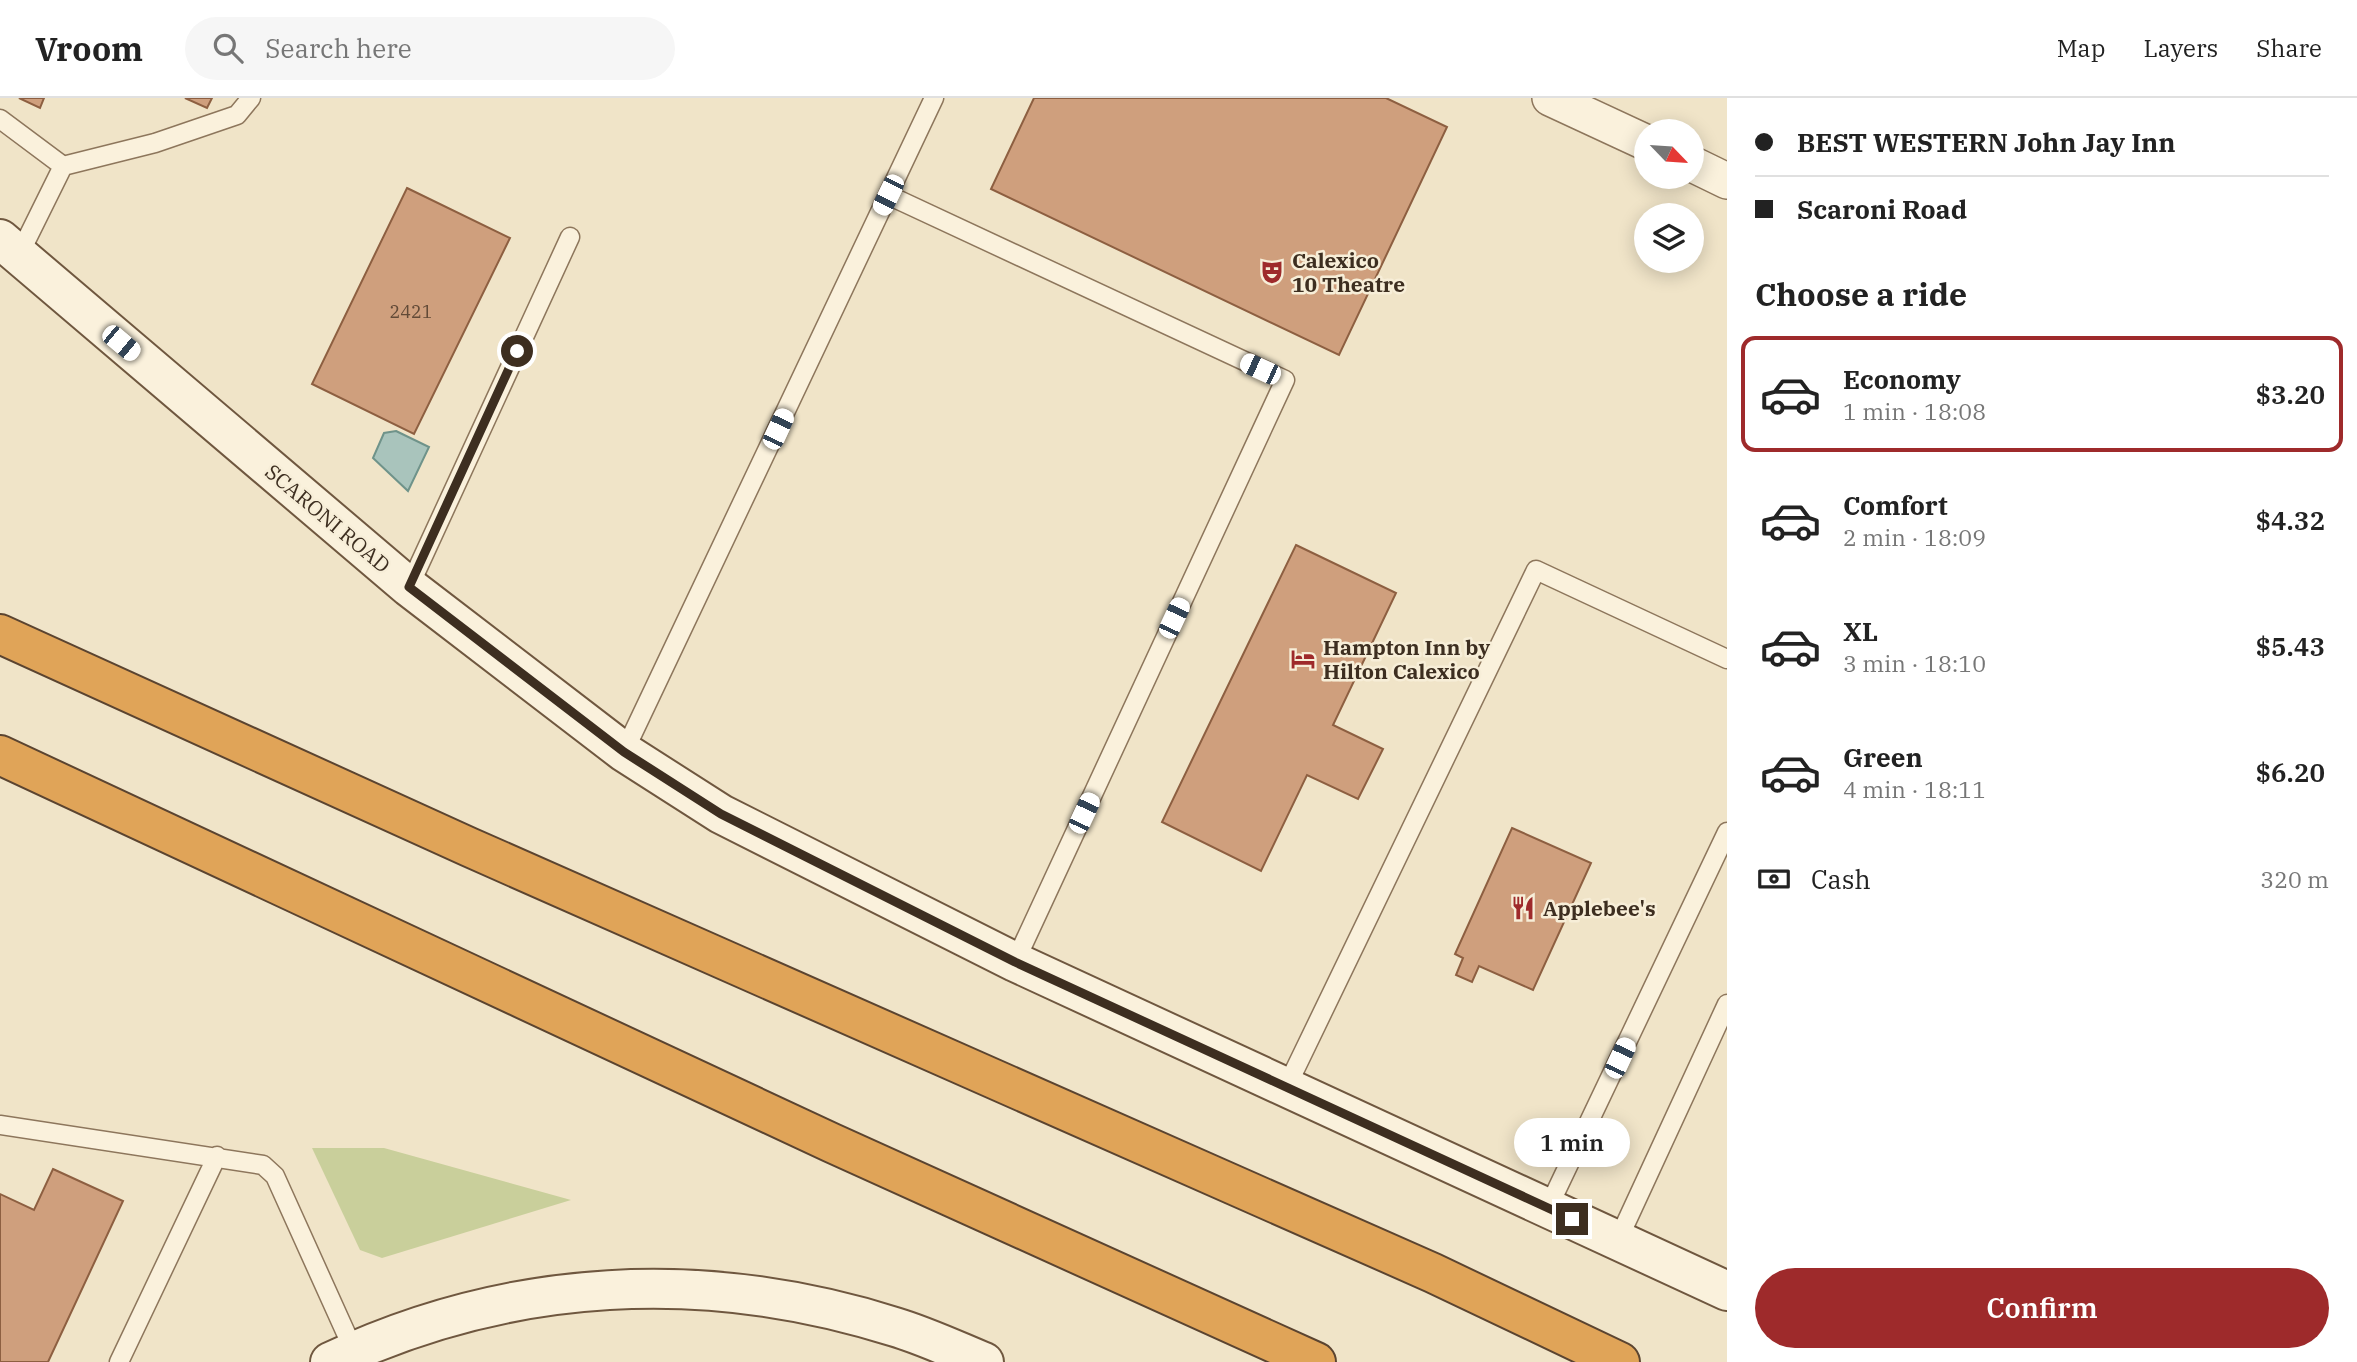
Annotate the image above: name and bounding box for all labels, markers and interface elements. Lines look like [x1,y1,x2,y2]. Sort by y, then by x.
search box [185,17,675,80]
text: Vroom [35,27,143,70]
icon: search [209,29,247,67]
text: Search here [265,31,412,65]
text: Map [2057,32,2105,64]
text: Layers [2143,32,2218,64]
text: Share [2256,32,2322,64]
north arrow [1634,119,1704,189]
map controls [1634,119,1704,273]
text: BEST WESTERN John Jay Inn [1797,125,2176,159]
car [870,172,907,218]
text: Scaroni Road [1797,192,1967,226]
button: layers [1634,203,1704,273]
place label: Calexico 10 Theatre [1292,246,1405,298]
theatre icon: Calexico 10 Theatre [1258,258,1286,286]
text: Choose a ride [1755,273,1967,315]
house number: 2421 [389,300,433,323]
car [99,321,144,365]
route start [501,335,533,367]
car [1237,351,1284,387]
text: Economy [1843,362,1961,396]
icon: car [1759,363,1822,426]
text: $3.20 [2256,377,2325,411]
text: 1 min · 18:08 [1843,396,1986,426]
car [760,406,797,452]
street label: SCARONI ROAD [260,457,396,579]
text: Comfort [1843,488,1948,522]
icon: car [1759,489,1822,552]
text: $4.32 [2256,503,2325,537]
text: 2 min · 18:09 [1843,522,1986,552]
car [1156,595,1193,641]
text: XL [1843,614,1878,648]
icon: car [1759,615,1822,678]
text: $5.43 [2256,629,2325,663]
place label: Hampton Inn by Hilton Calexico [1323,633,1490,685]
hotel icon: Hampton Inn by Hilton Calexico [1289,645,1317,673]
text: 3 min · 18:10 [1843,648,1986,678]
text: Green [1843,740,1923,774]
icon: car [1759,741,1822,804]
text: $6.20 [2256,755,2325,789]
text: 4 min · 18:11 [1843,774,1986,804]
car [1066,790,1103,836]
icon: cash [1755,860,1793,898]
text: Cash [1811,862,1871,896]
text: 320 m [2260,864,2329,894]
restaurant icon: Applebee's [1509,894,1537,922]
place label: Applebee's [1543,894,1656,922]
car [1602,1035,1639,1081]
callout: 1 min [1514,1118,1630,1166]
text: 1 min [1540,1127,1604,1157]
route end [1556,1203,1588,1235]
button: Confirm [1755,1268,2329,1348]

